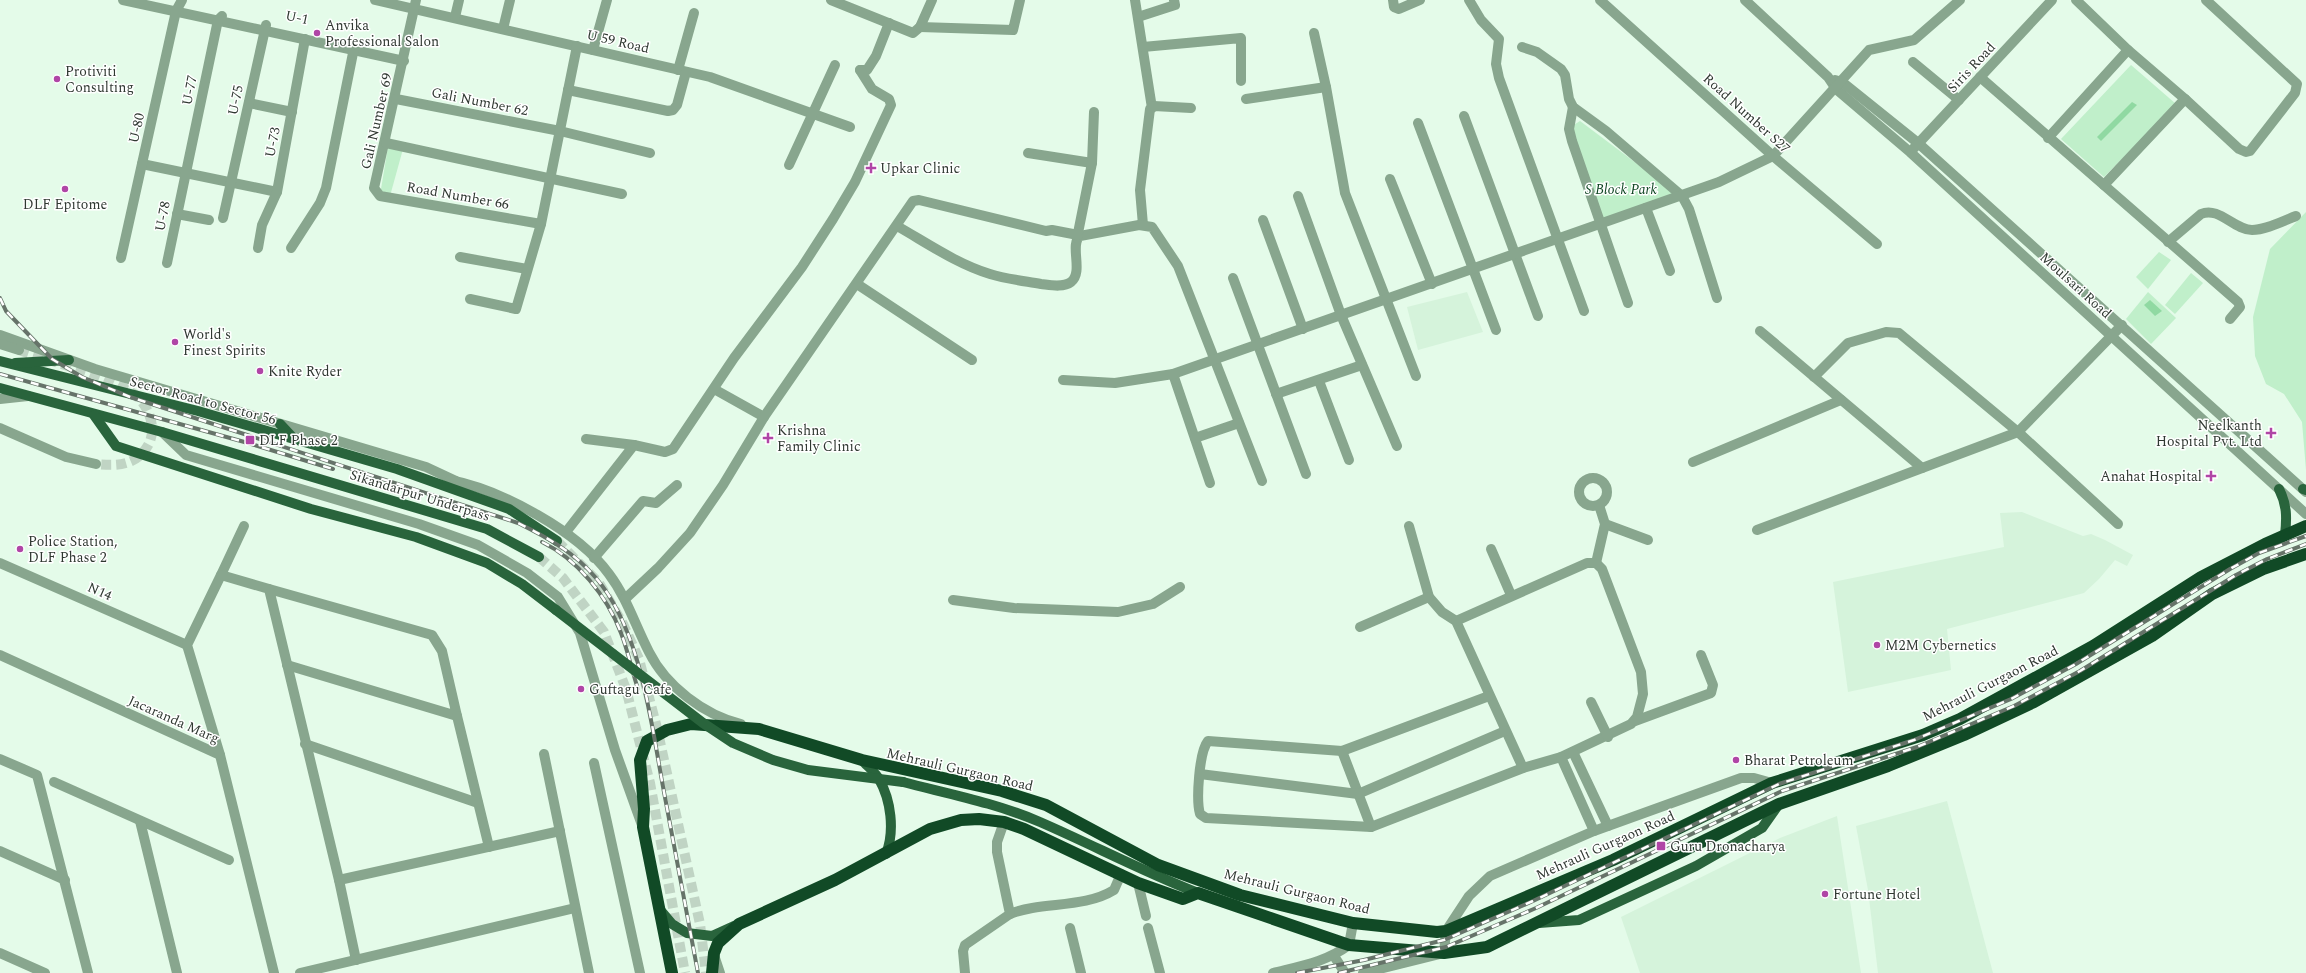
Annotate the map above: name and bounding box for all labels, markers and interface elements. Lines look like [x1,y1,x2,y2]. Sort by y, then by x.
street label: U-1 [283,5,311,30]
place label: Anvika Professional Salon [325,15,439,52]
street label: U 59 Road [584,24,652,59]
marker: Anvika Professional Salon [312,28,322,38]
street label: Siris Road [1942,37,2001,97]
place label: Protiviti Consulting [65,61,134,98]
street label: Road Number S27 [1698,68,1795,158]
street label: Gali Number 69 [355,71,398,171]
street label: U-77 [176,73,203,107]
marker: Protiviti Consulting [52,74,62,84]
street label: Gali Number 62 [430,82,530,121]
street label: U-75 [222,83,249,117]
street label: U-80 [123,111,150,145]
street label: U-73 [259,125,286,159]
place label: Upkar Clinic [880,158,961,179]
marker: Upkar Clinic [865,162,877,174]
street label: Road Number 66 [405,176,511,215]
park label: S Block Park [1585,179,1657,200]
marker: DLF Epitome [60,184,70,194]
place label: DLF Epitome [23,194,107,215]
street label: U-78 [149,199,176,233]
street label: Moulsari Road [2035,247,2117,324]
place label: World's Finest Spirits [183,324,266,361]
marker: World's Finest Spirits [170,337,180,347]
place label: Knite Ryder [268,361,342,382]
marker: Knite Ryder [255,366,265,376]
street label: Sector Road to Sector 56 [127,371,278,430]
place label: Neelkanth Hospital Pvt. Ltd [2156,415,2262,452]
place label: Krishna Family Clinic [777,420,861,457]
marker: Neelkanth Hospital Pvt. Ltd [2265,427,2277,439]
place label: DLF Phase 2 [259,430,338,451]
marker: Krishna Family Clinic [762,432,774,444]
marker: DLF Phase 2 [244,434,256,446]
street label: Sikandarpur Underpass [347,464,493,527]
place label: Anahat Hospital [2100,466,2202,487]
marker: Anahat Hospital [2205,470,2217,482]
place label: Police Station, DLF Phase 2 [28,531,118,568]
marker: Police Station, DLF Phase 2 [15,544,25,554]
street label: N14 [84,577,116,606]
place label: M2M Cybernetics [1885,635,1997,656]
marker: M2M Cybernetics [1872,640,1882,650]
street label: Mehrauli Gurgaon Road [1919,640,2062,727]
place label: Guftagu Cafe [589,679,672,700]
marker: Guftagu Cafe [576,684,586,694]
street label: Jacaranda Marg [125,690,223,749]
street label: Mehrauli Gurgaon Road [884,742,1036,797]
place label: Bharat Petroleum [1744,750,1853,771]
marker: Bharat Petroleum [1731,755,1741,765]
street label: Mehrauli Gurgaon Road [1532,805,1678,886]
place label: Guru Dronacharya [1670,836,1785,857]
marker: Guru Dronacharya [1655,840,1667,852]
street label: Mehrauli Gurgaon Road [1222,863,1372,920]
place label: Fortune Hotel [1833,884,1920,905]
marker: Fortune Hotel [1820,889,1830,899]

